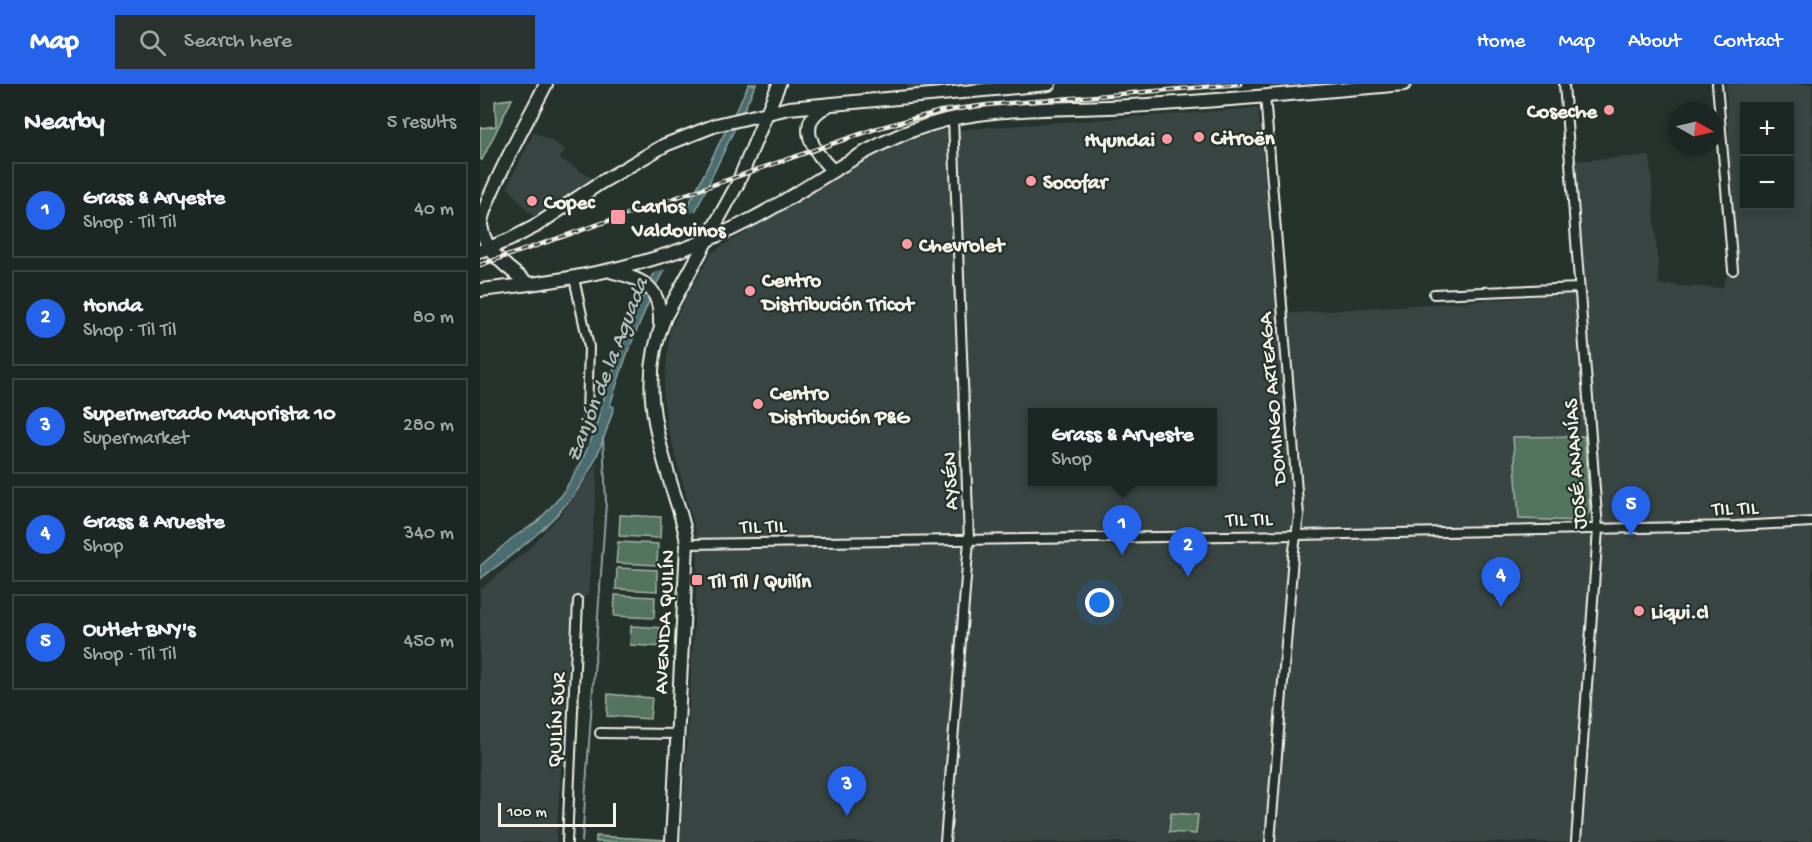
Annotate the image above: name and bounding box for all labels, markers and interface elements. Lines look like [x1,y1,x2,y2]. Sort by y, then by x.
search box [115,15,535,69]
text: Map [30,26,79,59]
icon: search [136,26,169,59]
text: Search here [184,29,292,55]
text: Home [1477,30,1525,55]
text: Map [1558,30,1595,55]
text: About [1628,30,1681,55]
text: Contact [1714,30,1782,55]
place label: Coseche [1526,101,1598,126]
north arrow [1668,102,1722,156]
map controls [1740,102,1794,210]
button: + [1740,102,1794,156]
marker: Coseche [1602,103,1616,117]
text: Nearby [24,108,105,139]
text: 5 results [387,112,456,135]
place label: Citroën [1210,128,1276,153]
place label: Hyundai [1084,130,1155,155]
marker: Citroën [1192,130,1206,144]
marker: Hyundai [1160,132,1174,146]
button: − [1740,156,1794,210]
place label: Socofar [1043,172,1110,197]
marker: Socofar [1024,174,1038,188]
text: Grass & Aryeste [83,186,225,212]
place label: Copec [543,192,596,217]
marker: Copec [525,194,539,208]
place label: Carlos Valdovinos [631,196,727,245]
text: 1 [41,199,50,222]
text: 40 m [414,199,454,222]
marker: Carlos Valdovinos [609,208,627,226]
text: Shop · Til Til [83,212,177,235]
place label: Chevrolet [918,235,1007,260]
marker: Chevrolet [900,237,914,251]
place label: Centro Distribución Tricot [760,270,916,319]
water label: Zanjón de la Aguada [562,273,656,466]
marker: Centro Distribución Tricot [743,284,757,298]
text: Honda [83,294,143,320]
text: 2 [41,307,50,330]
text: 80 m [413,307,454,330]
street label: DOMINGO ARTEAGA [1254,310,1295,488]
text: Shop · Til Til [83,320,177,343]
place label: Centro Distribución P&G [768,383,911,432]
marker: Centro Distribución P&G [751,397,765,411]
street label: JOSÉ ANANÍAS [1560,397,1595,530]
text: Supermercado Mayorista 10 [83,402,336,428]
popup [1028,408,1217,486]
text: 3 [40,415,51,438]
text: 280 m [403,415,454,438]
text: Grass & Aryeste [1051,423,1194,449]
text: Supermarket [83,428,189,451]
text: Shop [1051,449,1092,472]
street label: AYSÉN [939,451,966,511]
pin: 5 [1612,486,1650,536]
street label: TIL TIL [1710,497,1760,524]
pin: 1 [1102,506,1142,555]
street label: TIL TIL [1225,509,1274,534]
text: Grass & Arueste [83,510,225,536]
street label: TIL TIL [739,516,788,541]
text: 4 [41,523,50,546]
text: 340 m [404,523,454,546]
pin: 2 [1168,528,1208,577]
text: Shop [83,536,123,559]
street label: AVENIDA QUILÍN [650,549,683,695]
pin: 4 [1482,558,1520,607]
place label: Til Til / Quilín [707,571,812,596]
marker: Til Til / Quilín [690,573,704,587]
your location [1085,588,1114,617]
place label: Liqui.cl [1651,602,1709,627]
marker: Liqui.cl [1632,604,1646,618]
text: Outlet BNY's [83,618,195,644]
text: 5 [40,631,51,654]
text: 450 m [404,631,454,654]
text: Shop · Til Til [83,644,177,667]
street label: QUILÍN SUR [544,671,574,769]
pin: 3 [828,766,866,816]
scale bar [498,800,616,828]
text: 100 m [507,804,547,823]

